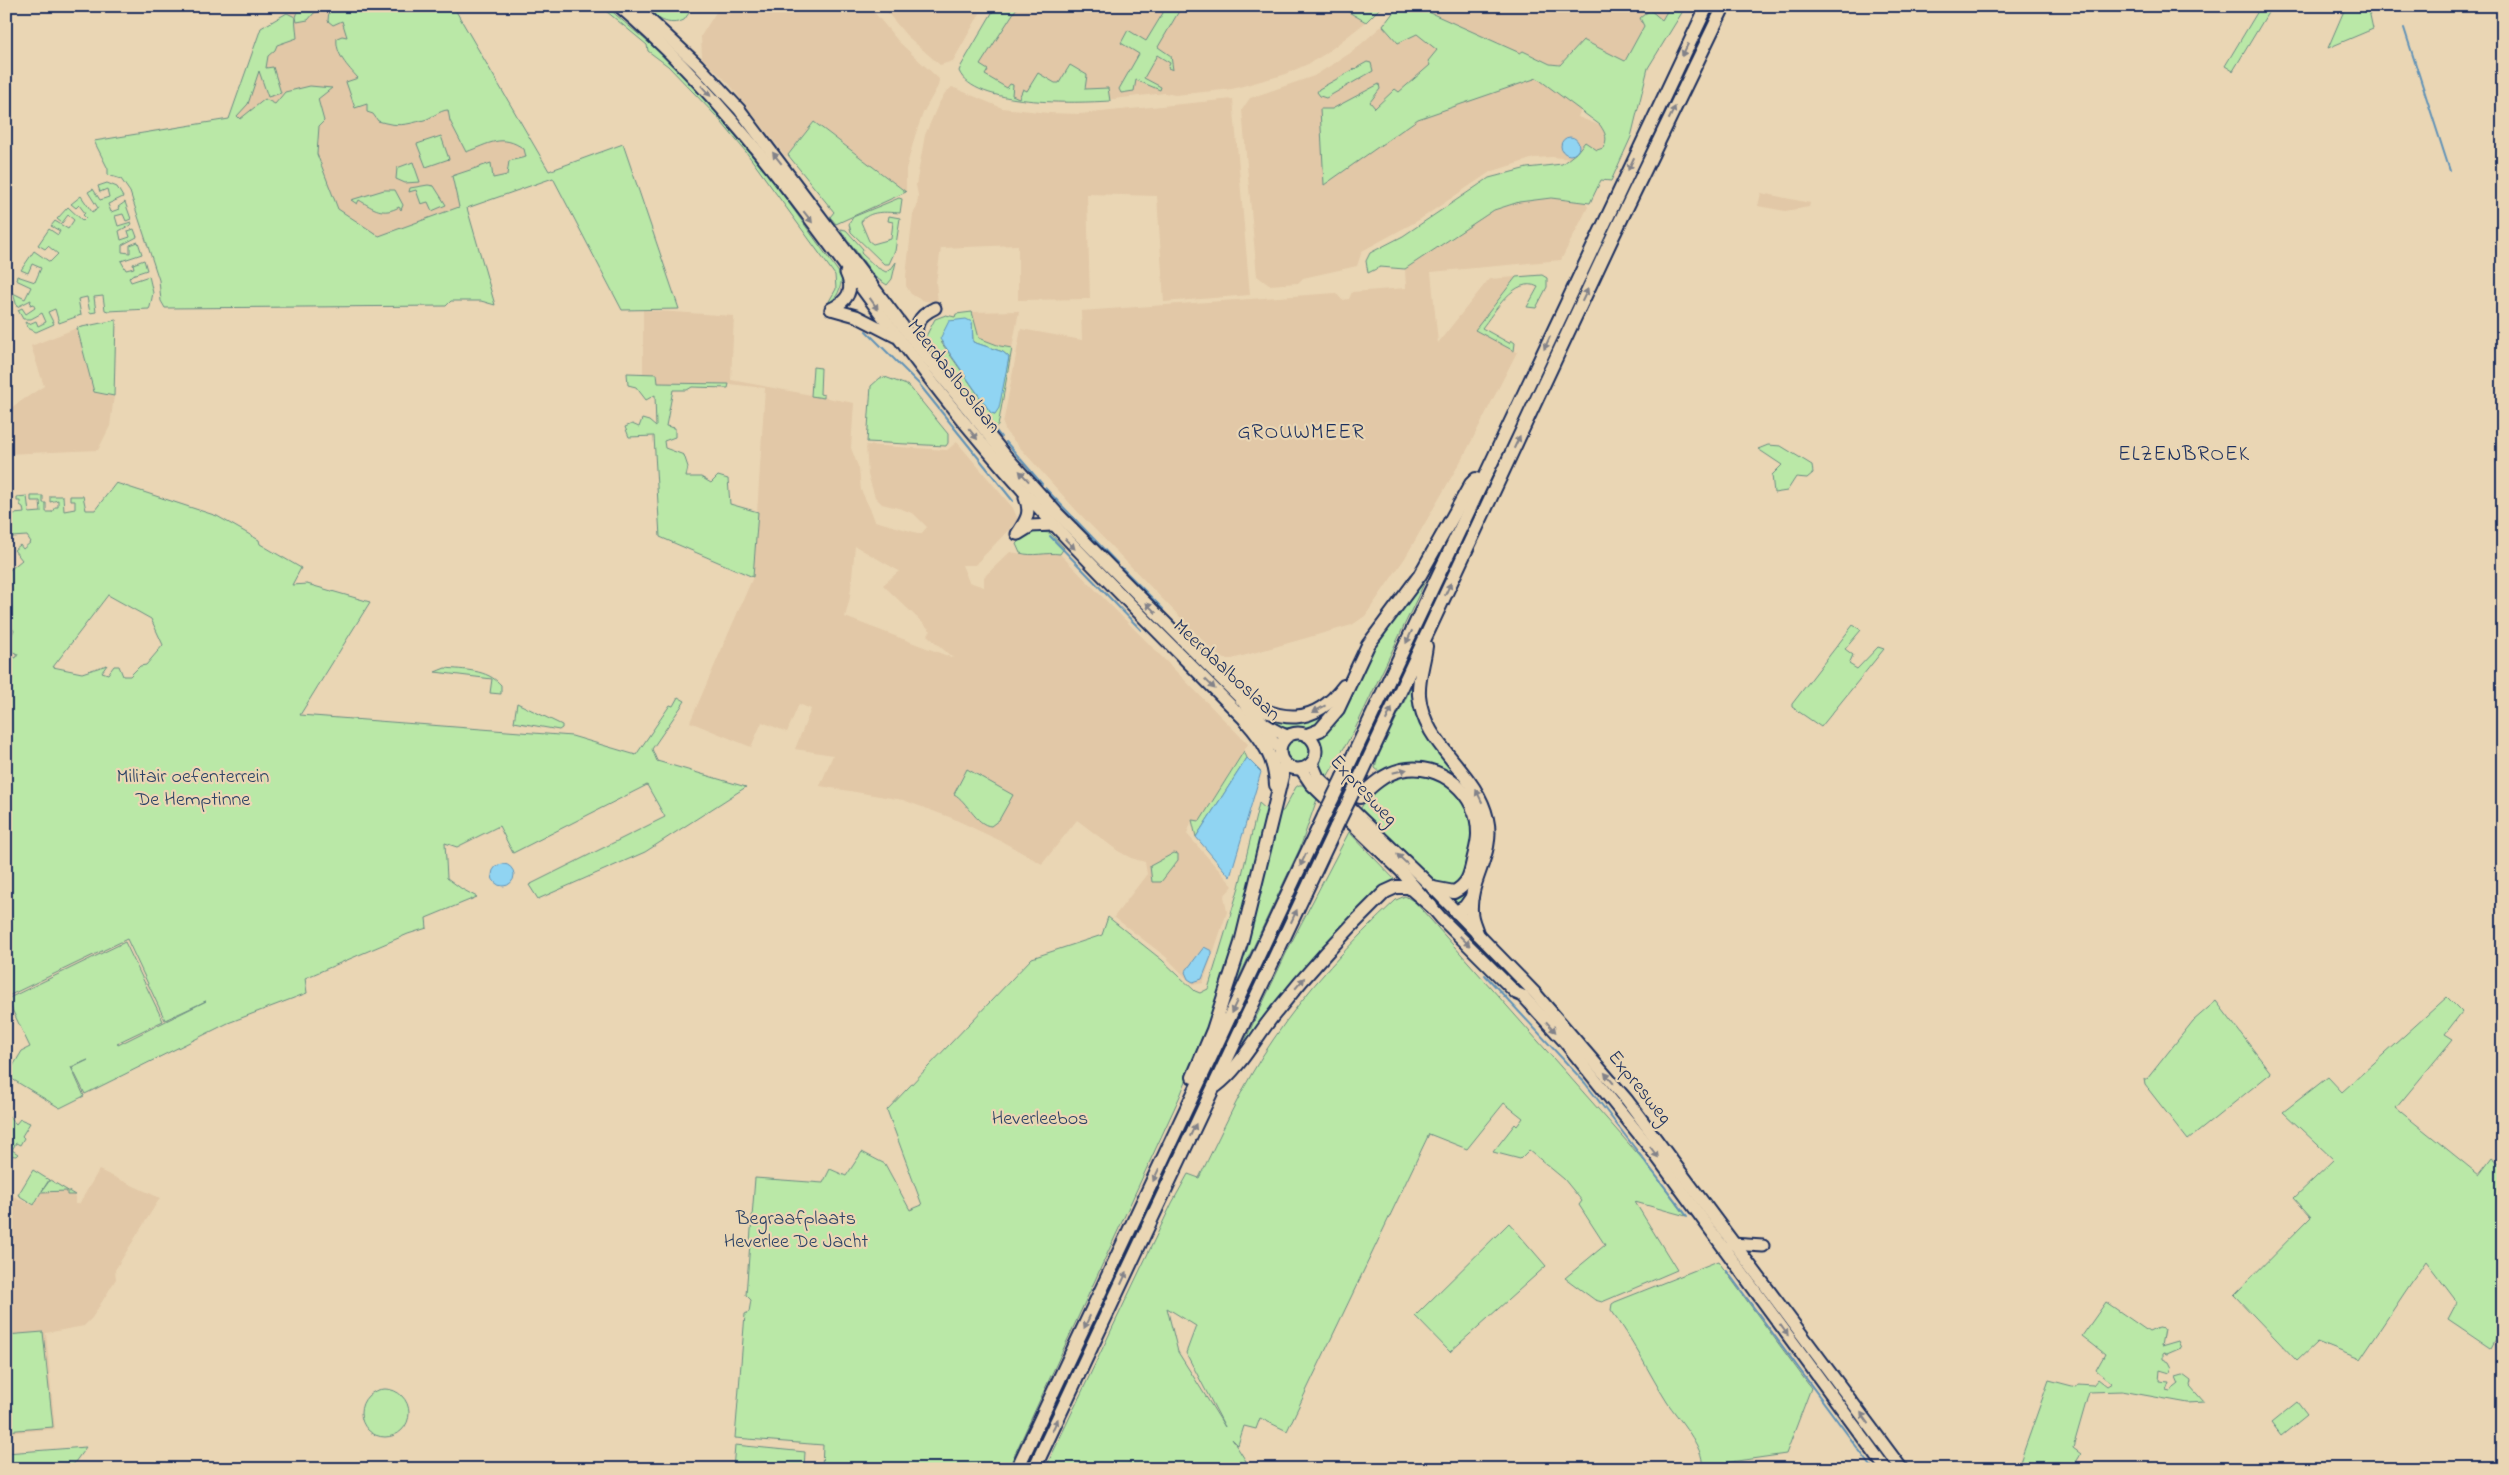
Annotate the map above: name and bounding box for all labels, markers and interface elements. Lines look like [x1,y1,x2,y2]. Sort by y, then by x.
one-way arrow [1681,43,1689,57]
one-way arrow [700,84,712,96]
one-way arrow [1668,105,1676,120]
one-way arrow [772,152,783,165]
one-way arrow [1626,157,1634,171]
one-way arrow [803,210,814,223]
one-way arrow [1582,288,1590,302]
one-way arrow [869,297,879,311]
street label: Meerdaalboslaan [899,314,1007,441]
one-way arrow [1542,336,1550,350]
district label: GROUWMEER [1237,418,1365,448]
one-way arrow [967,427,978,440]
one-way arrow [1513,435,1521,449]
district label: ELZENBROEK [2118,440,2250,470]
one-way arrow [1018,469,1029,482]
one-way arrow [1064,538,1076,550]
one-way arrow [1444,582,1452,596]
one-way arrow [1145,603,1157,615]
street label: Meerdaalboslaan [1165,613,1287,729]
one-way arrow [1404,630,1412,644]
one-way arrow [1204,678,1216,690]
one-way arrow [1313,704,1326,713]
one-way arrow [1385,707,1393,721]
street label: Expresweg [1322,749,1404,834]
park label: Militair oefenterrein De Hemptinne [117,763,270,815]
one-way arrow [1392,767,1407,775]
one-way arrow [1474,789,1482,803]
one-way arrow [1299,853,1307,867]
one-way arrow [1397,853,1409,865]
one-way arrow [1290,909,1298,923]
one-way arrow [1459,935,1471,947]
one-way arrow [1295,976,1306,989]
one-way arrow [1230,1000,1238,1014]
one-way arrow [1545,1020,1557,1032]
street label: Expresweg [1599,1045,1678,1132]
one-way arrow [1603,1073,1615,1085]
park label: Heverleebos [992,1105,1088,1134]
one-way arrow [1189,1123,1198,1138]
one-way arrow [1649,1145,1659,1159]
one-way arrow [1151,1168,1159,1182]
park label: Begraafplaats Heverlee De Jacht [724,1205,869,1257]
one-way arrow [1120,1270,1128,1285]
one-way arrow [1082,1315,1090,1329]
one-way arrow [1779,1323,1789,1337]
one-way arrow [1859,1412,1870,1425]
one-way arrow [1051,1418,1059,1432]

